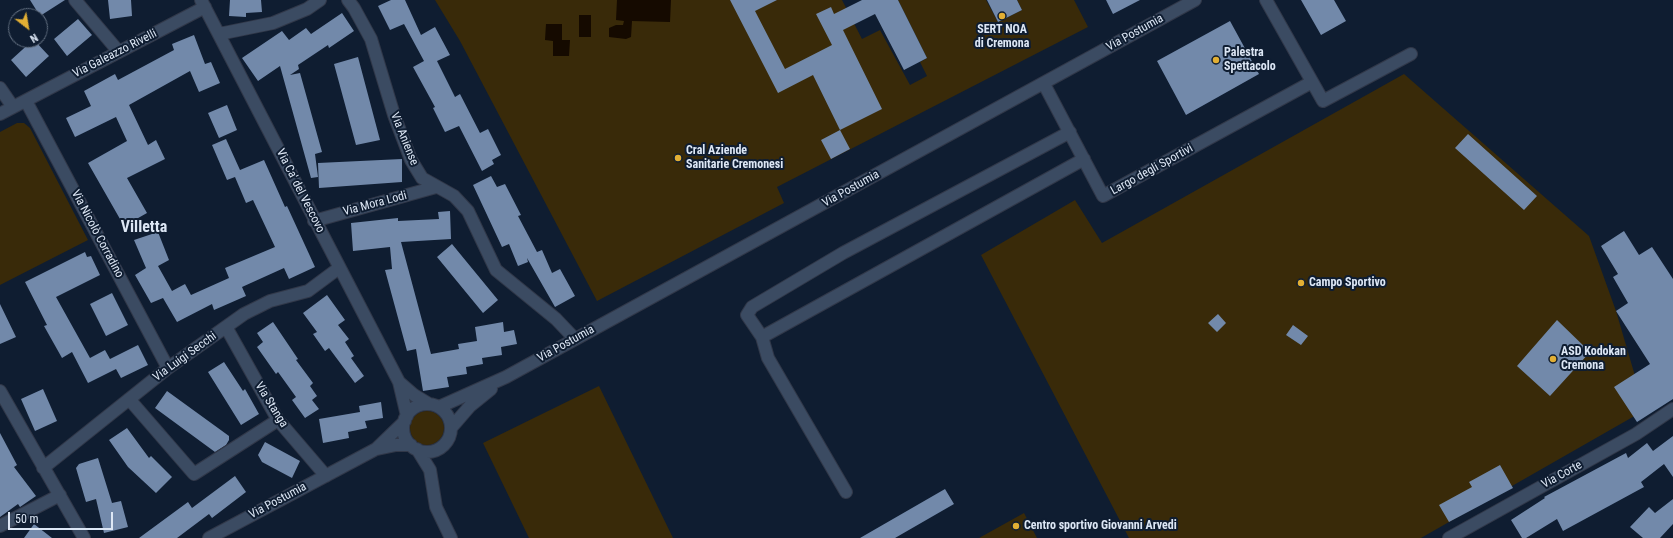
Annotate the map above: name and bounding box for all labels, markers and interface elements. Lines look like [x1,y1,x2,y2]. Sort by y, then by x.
north arrow [8,8,48,48]
marker: SERT NOA di Cremona [997,11,1007,21]
street label: Via Postumia [1104,11,1166,55]
place label: SERT NOA di Cremona [975,23,1029,51]
street label: Via Galeazzo Rivelli [71,27,159,81]
text: N [28,31,40,45]
place label: Palestra Spettacolo [1224,46,1276,74]
marker: Palestra Spettacolo [1211,55,1221,65]
street label: Via Aniense [387,110,421,168]
street label: Largo degli Sportivi [1108,141,1196,199]
place label: Cral Aziende Sanitarie Cremonesi [686,144,783,172]
street label: Via Ca' del Vescovo [273,147,327,235]
marker: Cral Aziende Sanitarie Cremonesi [673,153,683,163]
street label: Via Postumia [820,167,882,211]
street label: Via Nicolò Corradino [68,188,126,280]
street label: Via Mora Lodi [342,189,408,219]
district label: Villetta [121,218,167,238]
place label: Campo Sportivo [1309,276,1386,290]
marker: Campo Sportivo [1296,278,1306,288]
street label: Via Postumia [535,322,597,366]
street label: Via Luigi Secchi [150,329,220,385]
place label: ASD Kodokan Cremona [1561,345,1626,373]
marker: ASD Kodokan Cremona [1548,354,1558,364]
street label: Via Stanga [251,380,291,430]
street label: Via Corte [1539,458,1585,492]
street label: Via Postumia [247,480,309,522]
scale bar [10,504,115,530]
text: 50 m [15,512,39,526]
place label: Centro sportivo Giovanni Arvedi [1024,519,1177,533]
marker: Centro sportivo Giovanni Arvedi [1011,521,1021,531]

